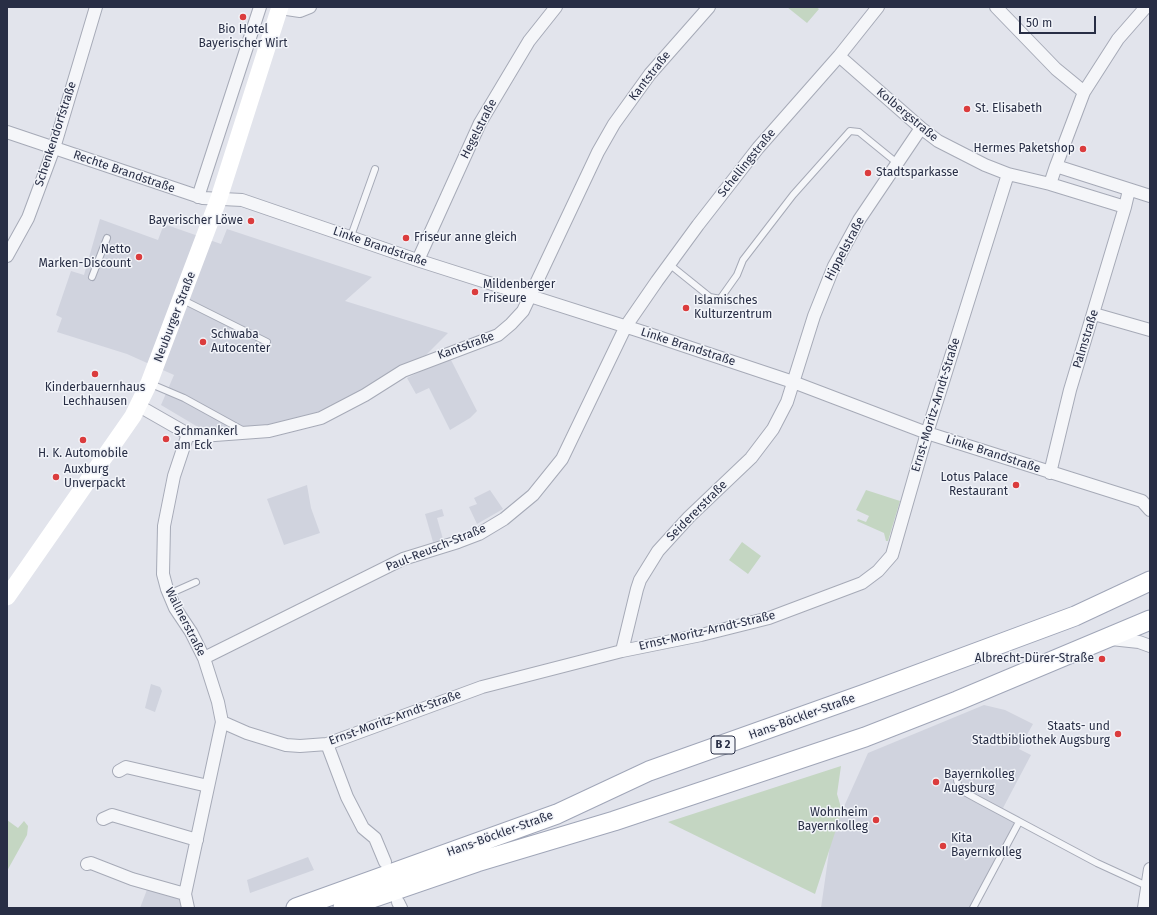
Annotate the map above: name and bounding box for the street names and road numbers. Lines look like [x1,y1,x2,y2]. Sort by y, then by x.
street label: Kantstraße [626,48,674,104]
street label: Schenkendorfstraße [32,80,80,188]
street label: Kolbergstraße [873,85,941,145]
street label: Hegelstraße [458,97,500,161]
street label: Schellingstraße [715,126,779,200]
street label: Rechte Brandstraße [71,148,177,196]
street label: Hippelstraße [822,215,868,283]
street label: Linke Brandstraße [331,224,429,270]
street label: Neuburger Straße [151,270,199,364]
street label: Palmstraße [1070,308,1102,370]
street label: Linke Brandstraße [639,325,737,369]
street label: Kantstraße [436,329,496,363]
street label: Ernst-Moritz-Arndt-Straße [909,336,963,474]
street label: Linke Brandstraße [944,432,1042,476]
street label: Seidererstraße [664,478,730,544]
street label: Paul-Reusch-Straße [384,521,488,575]
street label: Wallnerstraße [161,585,209,659]
street label: Ernst-Moritz-Arndt-Straße [637,608,777,654]
street label: Ernst-Moritz-Arndt-Straße [327,687,463,749]
street label: Hans-Böckler-Straße [747,691,857,743]
road number: B 2 [711,736,735,754]
street label: Hans-Böckler-Straße [445,808,555,860]

